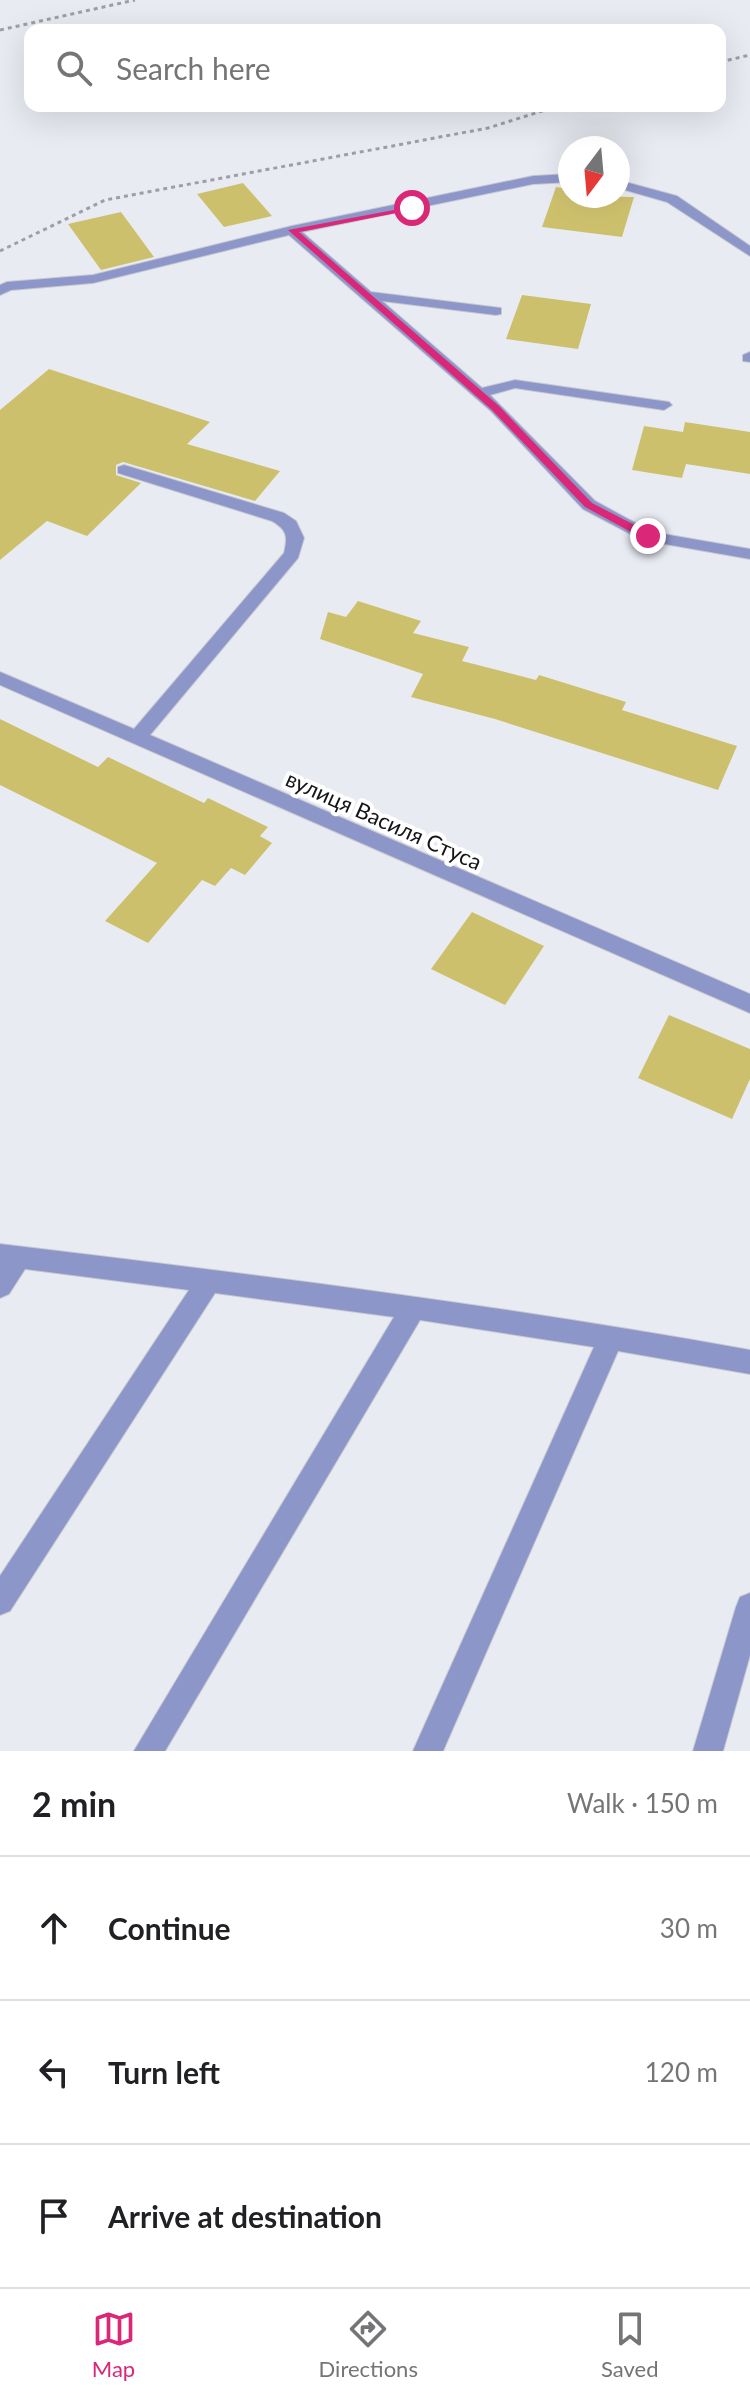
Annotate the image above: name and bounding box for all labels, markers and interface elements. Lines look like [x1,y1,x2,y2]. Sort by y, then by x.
search box [24,24,726,112]
icon: search [52,46,96,90]
text: Search here [116,50,271,86]
north arrow [558,136,630,208]
route start [394,190,430,226]
route end [630,518,666,554]
street label: вулиця Василя Стуса [282,765,486,875]
text: 2 min [32,1783,116,1824]
text: Walk · 150 m [567,1787,718,1819]
icon: ahead [32,1906,76,1950]
text: Continue [108,1910,231,1946]
text: 30 m [660,1912,718,1944]
icon: left [32,2050,76,2094]
text: Turn left [108,2054,220,2090]
text: 120 m [645,2056,718,2088]
icon: arrive [32,2194,76,2238]
text: Arrive at destination [108,2198,382,2234]
tab: Map [92,2307,136,2382]
tab: Directions [319,2307,418,2382]
tab: Saved [601,2307,658,2382]

